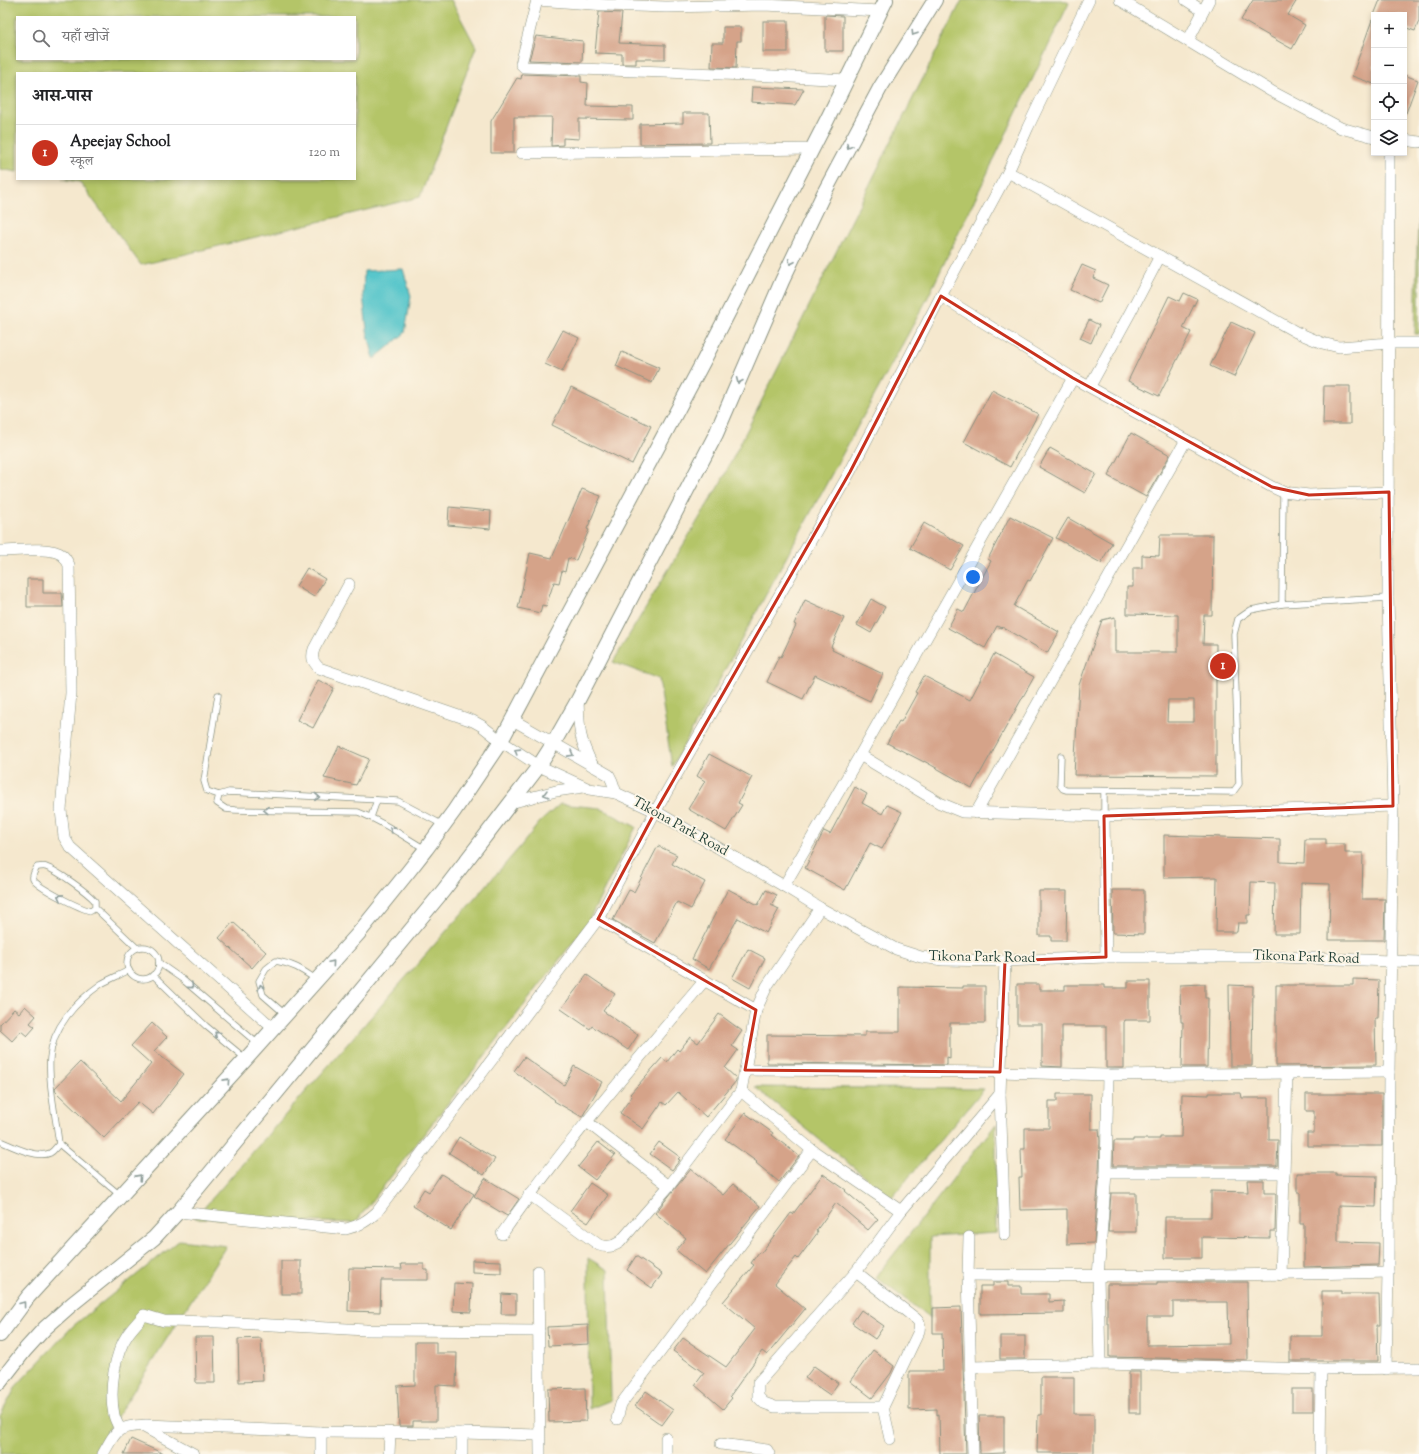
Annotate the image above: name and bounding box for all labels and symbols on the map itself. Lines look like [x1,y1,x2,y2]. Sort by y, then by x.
one-way arrow [911,29,919,36]
one-way arrow [846,142,854,149]
one-way arrow [788,258,796,265]
one-way arrow [736,377,744,385]
your location [963,567,983,587]
pin: 1 [1210,651,1236,681]
one-way arrow [514,748,521,756]
one-way arrow [567,749,574,756]
one-way arrow [543,789,550,797]
one-way arrow [314,792,320,801]
street label: Tikona Park Road [628,792,732,862]
one-way arrow [263,806,269,814]
one-way arrow [389,826,396,834]
one-way arrow [57,894,64,902]
street label: Tikona Park Road [1252,946,1360,970]
street label: Tikona Park Road [928,947,1036,969]
one-way arrow [327,960,335,968]
one-way arrow [186,981,194,989]
one-way arrow [258,983,266,990]
one-way arrow [214,1032,221,1039]
one-way arrow [222,1078,230,1086]
one-way arrow [135,1174,142,1182]
one-way arrow [18,1301,25,1308]

